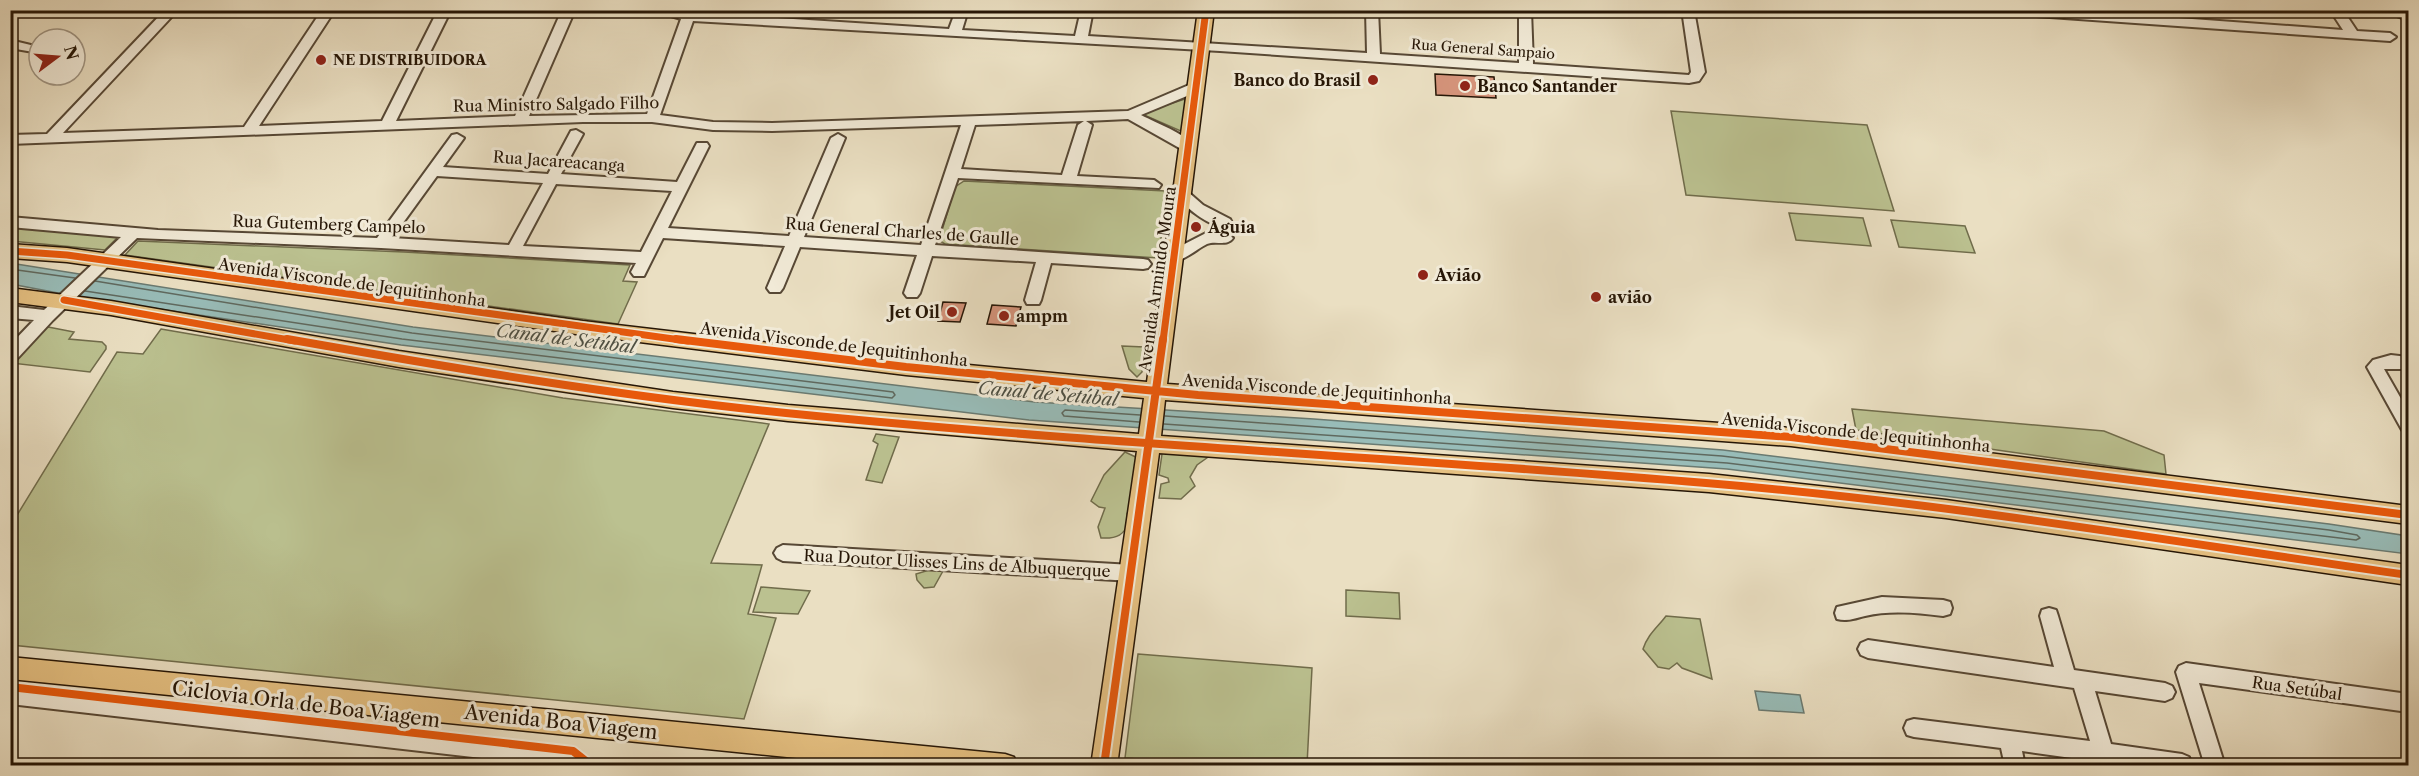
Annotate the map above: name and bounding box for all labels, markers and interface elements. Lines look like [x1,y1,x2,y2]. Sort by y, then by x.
north arrow [27,27,87,87]
street label: Rua General Sampaio [1410,35,1556,63]
text: N [60,43,83,62]
place label: NE DISTRIBUIDORA [333,51,487,69]
marker: NE DISTRIBUIDORA [314,53,328,67]
place label: Banco do Brasil [1233,70,1361,90]
marker: Banco do Brasil [1366,73,1380,87]
place label: Banco Santander [1477,76,1617,96]
marker: Banco Santander [1458,79,1472,93]
street label: Rua Ministro Salgado Filho [453,92,659,116]
street label: Rua Jacareacanga [492,146,626,176]
street label: Avenida Armindo Moura [1134,184,1180,374]
street label: Rua Gutemberg Campelo [232,211,426,237]
street label: Rua General Charles de Gaulle [785,213,1019,249]
place label: Águia [1207,217,1256,237]
marker: Águia [1189,220,1203,234]
street label: Avenida Visconde de Jequitinhonha [216,253,488,311]
place label: Avião [1434,265,1481,285]
marker: Avião [1416,268,1430,282]
place label: avião [1608,287,1652,307]
marker: avião [1589,290,1603,304]
place label: Jet Oil [886,302,940,322]
marker: Jet Oil [945,305,959,319]
place label: ampm [1016,306,1068,326]
marker: ampm [997,309,1011,323]
street label: Avenida Visconde de Jequitinhonha [698,318,970,370]
water label: Canal de Setúbal [495,320,639,359]
street label: Avenida Visconde de Jequitinhonha [1181,370,1453,408]
water label: Canal de Setúbal [977,377,1121,411]
street label: Avenida Visconde de Jequitinhonha [1720,408,1992,456]
street label: Rua Doutor Ulisses Lins de Albuquerque [803,545,1111,581]
street label: Rua Setúbal [2251,672,2344,704]
street label: Ciclovia Orla de Boa Viagem [171,676,442,732]
street label: Avenida Boa Viagem [462,700,659,744]

